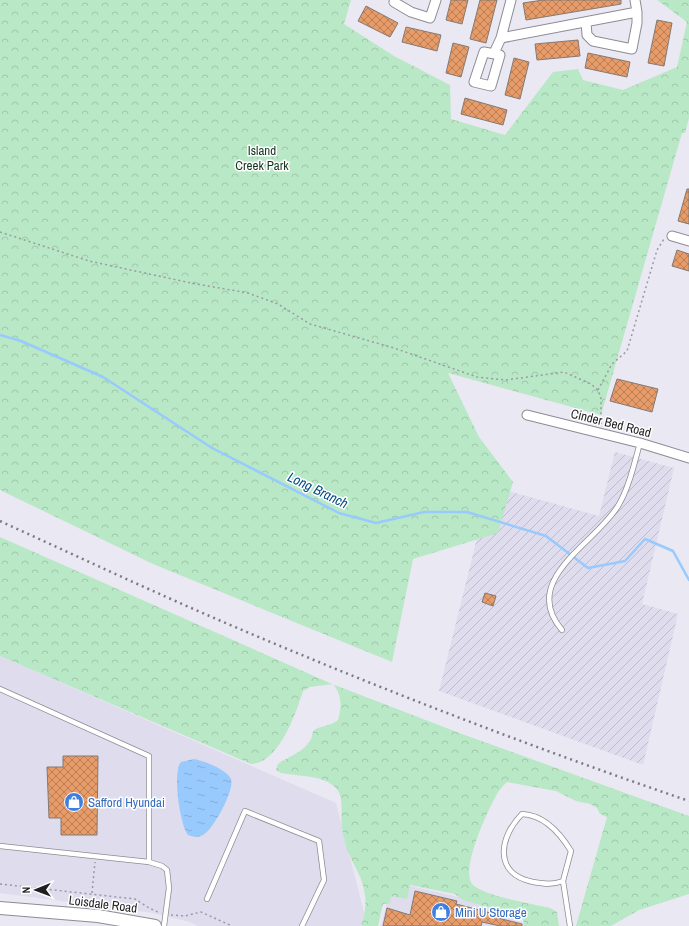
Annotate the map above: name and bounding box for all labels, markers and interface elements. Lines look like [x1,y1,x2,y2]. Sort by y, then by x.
park label: Island Creek Park [235,142,289,174]
street label: Cinder Bed Road [569,405,653,441]
water label: Long Branch [285,468,351,512]
shop icon: Safford Hyundai [63,791,85,813]
place label: Safford Hyundai [88,794,165,811]
north arrow [16,870,56,910]
text: N [19,887,33,894]
street label: Loisdale Road [68,891,138,917]
shop icon: Mini U Storage [430,901,452,923]
place label: Mini U Storage [455,904,527,921]

